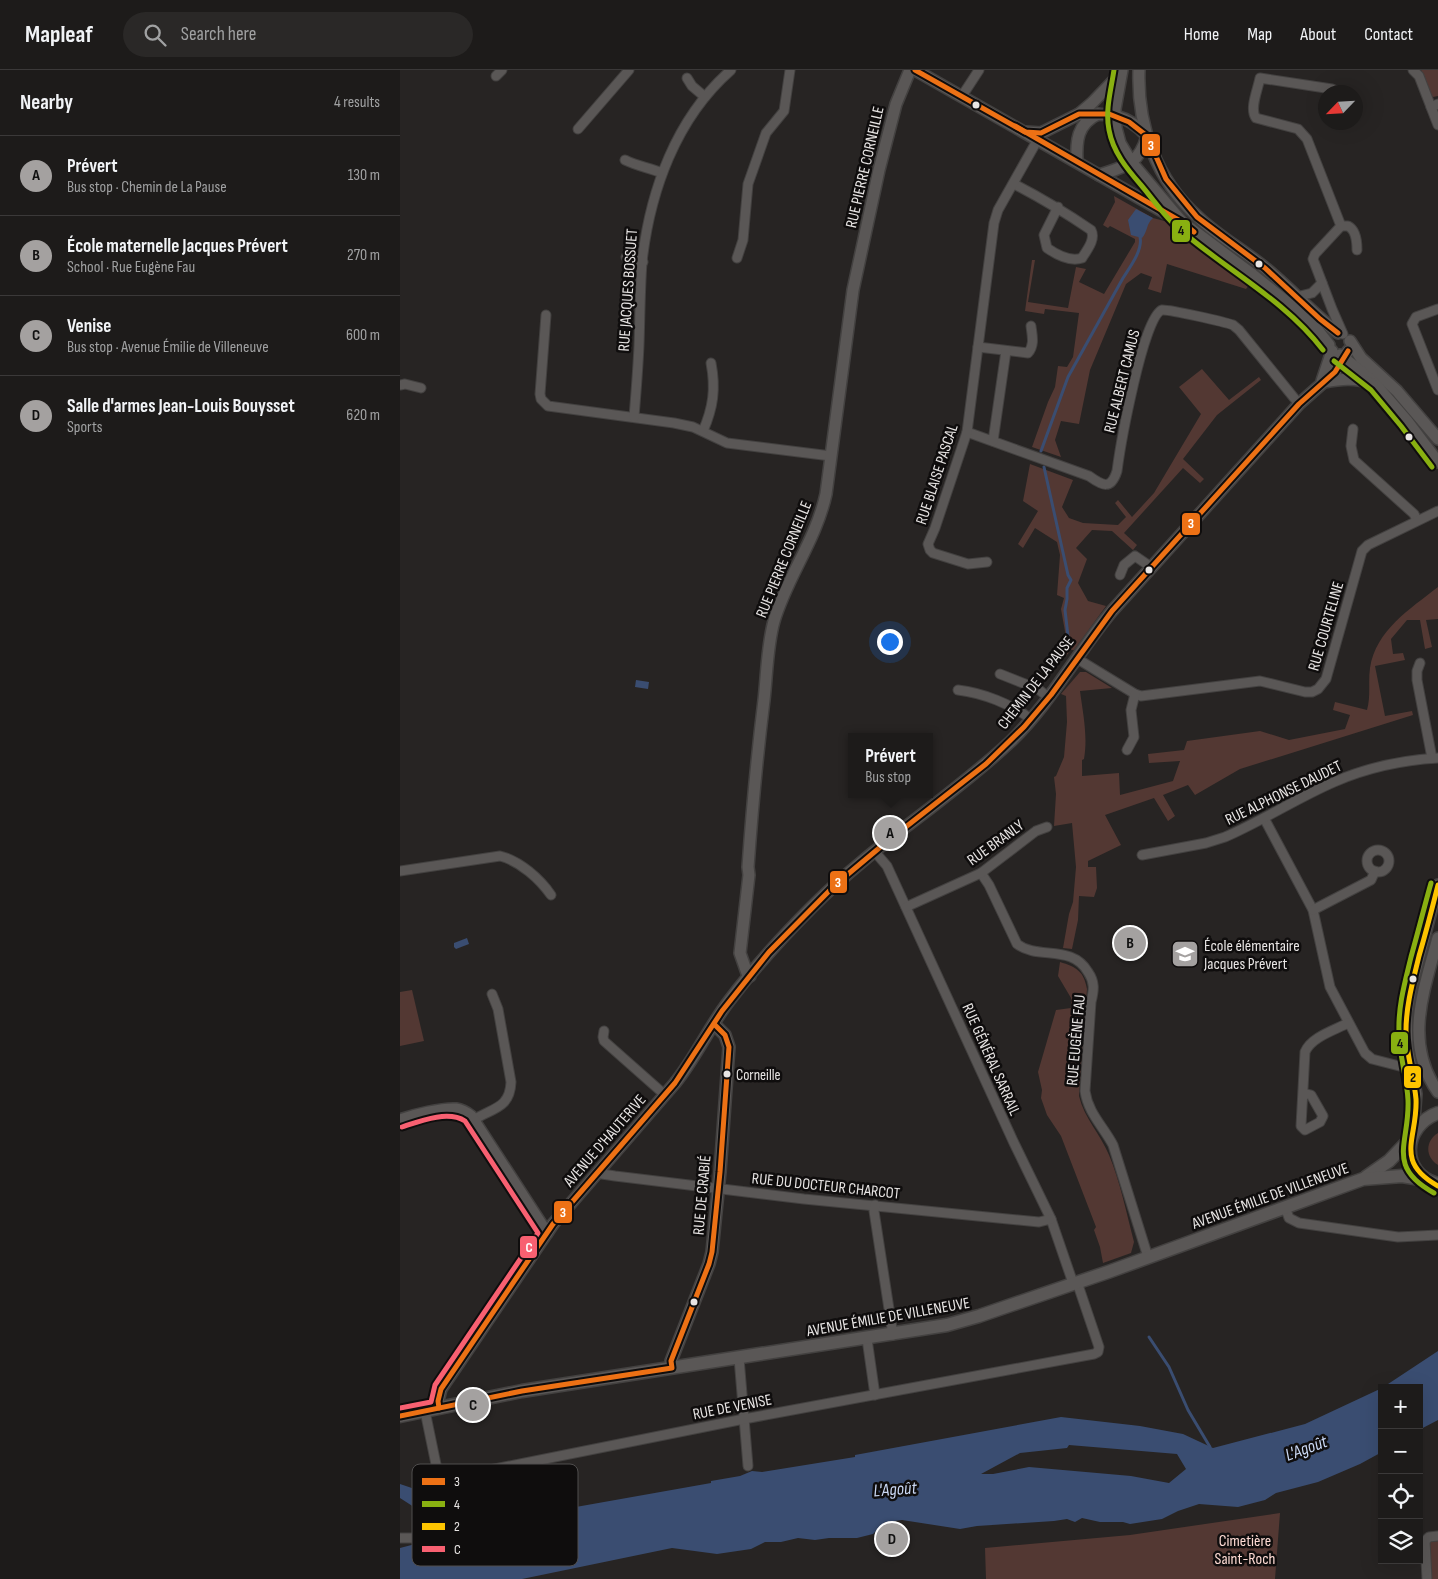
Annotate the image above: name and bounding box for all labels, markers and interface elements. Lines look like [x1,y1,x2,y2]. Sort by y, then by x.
search box [123,12,473,57]
text: Mapleaf [25,20,93,49]
icon: search [141,21,169,49]
text: Search here [181,23,256,46]
text: Home [1184,24,1219,45]
text: Map [1247,24,1272,45]
text: About [1300,24,1336,45]
text: Contact [1364,24,1413,45]
north arrow [1318,85,1363,130]
text: Nearby [20,90,73,115]
text: 4 results [334,93,380,112]
unlabelled marker [971,100,981,110]
street label: RUE PIERRE CORNEILLE [842,105,889,230]
line badge: 3 [1141,133,1161,157]
text: 3 [1148,137,1154,154]
text: Prévert [67,155,118,178]
text: A [32,166,40,185]
text: 130 m [348,166,380,185]
text: Bus stop · Chemin de La Pause [67,178,227,197]
line badge: 4 [1171,219,1191,243]
text: 4 [1178,222,1185,239]
street label: RUE JACQUES BOSSUET [615,227,642,352]
text: École maternelle Jacques Prévert [67,235,288,258]
text: B [32,246,40,265]
text: 270 m [347,246,380,265]
text: School · Rue Eugène Fau [67,258,195,277]
unlabelled marker [1254,259,1264,269]
text: Venise [67,315,111,338]
text: C [32,326,40,345]
text: 600 m [346,326,380,345]
street label: RUE ALBERT CAMUS [1100,328,1145,435]
text: Bus stop · Avenue Émilie de Villeneuve [67,338,269,357]
text: Salle d'armes Jean-Louis Bouysset [67,395,295,418]
text: D [32,406,40,425]
text: 620 m [346,406,380,425]
text: Sports [67,418,102,437]
street label: RUE BLAISE PASCAL [912,422,963,527]
unlabelled marker [1404,432,1414,442]
street label: RUE PIERRE CORNEILLE [752,498,816,621]
line badge: 3 [1181,512,1201,536]
text: 3 [1188,515,1194,532]
unlabelled marker [1144,565,1154,575]
street label: RUE COURTELINE [1305,580,1348,673]
your location [877,629,903,655]
street label: CHEMIN DE LA PAUSE [994,633,1078,733]
popup [848,733,933,798]
text: Prévert [865,745,916,768]
street label: RUE ALPHONSE DAUDET [1222,757,1345,830]
text: Bus stop [865,768,911,787]
pin: A [874,814,906,852]
street label: RUE BRANLY [964,816,1028,870]
line badge: 3 [829,870,848,894]
text: 3 [835,874,841,891]
pin: B [1114,924,1146,962]
place label: École élémentaire Jacques Prévert [1203,937,1300,974]
school or university icon: École élémentaire Jacques Prévert [1170,939,1200,969]
unlabelled marker [1408,974,1418,984]
street label: RUE EUGÈNE FAU [1063,994,1090,1086]
street label: RUE GÉNÉRAL SARRAIL [957,1001,1024,1119]
line badge: 4 [1390,1031,1409,1055]
text: 4 [1397,1035,1404,1052]
line badge: 2 [1403,1065,1422,1089]
place label: Corneille [736,1066,781,1085]
marker: Corneille [722,1069,732,1079]
text: 2 [1410,1069,1416,1086]
street label: AVENUE D'HAUTERIVE [559,1091,650,1192]
street label: RUE DE CRABIÉ [690,1154,715,1236]
street label: AVENUE ÉMILIE DE VILLENEUVE [1189,1159,1351,1234]
street label: RUE DU DOCTEUR CHARCOT [751,1169,901,1204]
line badge: 3 [553,1200,573,1224]
text: 3 [560,1204,566,1221]
line badge: C [519,1235,538,1259]
text: C [525,1239,533,1256]
street label: AVENUE ÉMILIE DE VILLENEUVE [804,1294,971,1341]
unlabelled marker [689,1297,699,1307]
map controls [1378,1384,1423,1564]
button: + [1378,1384,1423,1429]
pin: C [457,1386,489,1424]
street label: RUE DE VENISE [691,1391,773,1424]
button: − [1378,1429,1423,1474]
water label: L'Agoût [1282,1431,1331,1466]
legend [412,1464,578,1566]
text: 3 [454,1473,460,1490]
button: locate [1378,1474,1423,1519]
water label: L'Agoût [873,1477,918,1501]
text: 4 [454,1496,460,1513]
text: 2 [454,1518,460,1535]
button: layers [1378,1519,1423,1564]
pin: D [876,1520,908,1558]
park label: Cimetière Saint-Roch [1215,1532,1275,1569]
text: C [454,1541,461,1558]

